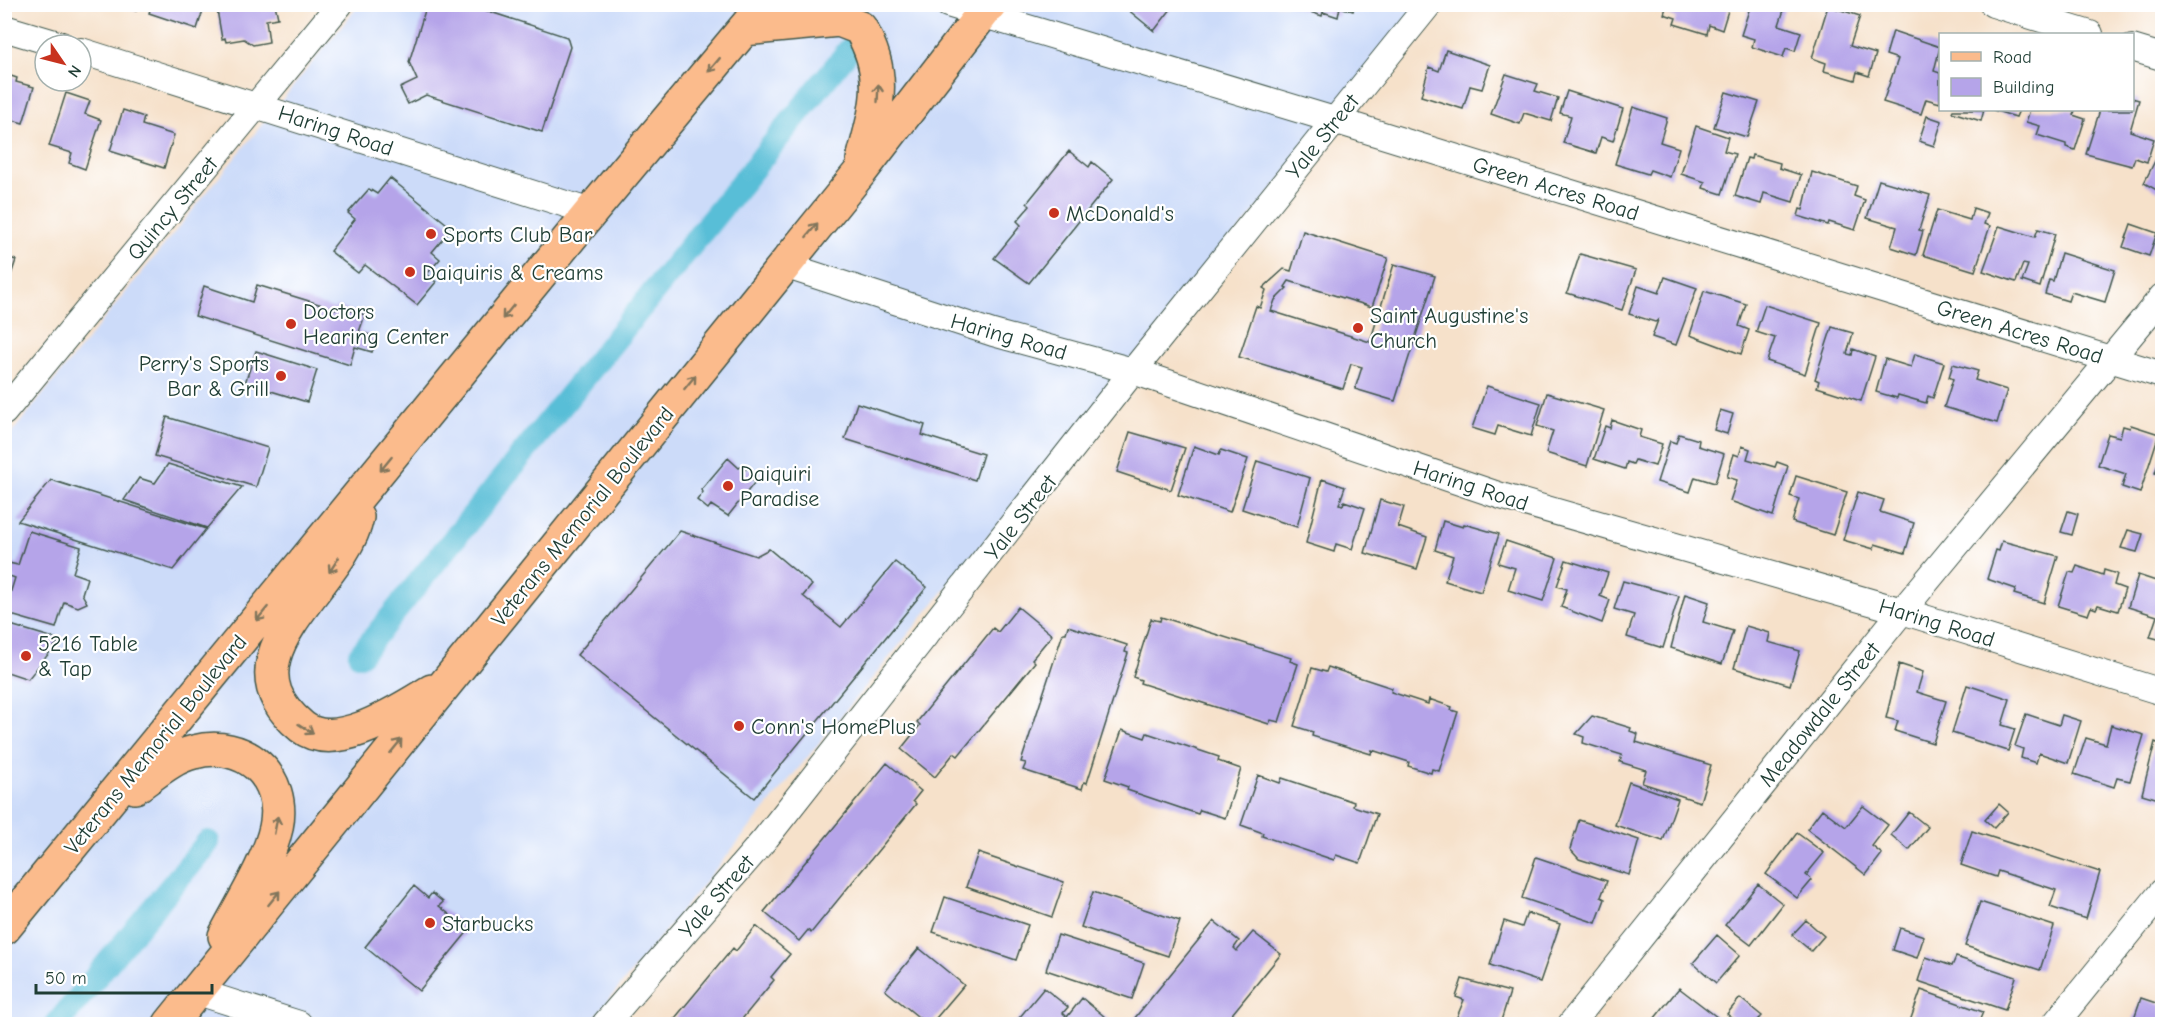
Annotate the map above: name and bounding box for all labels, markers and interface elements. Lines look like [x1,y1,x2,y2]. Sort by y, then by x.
north arrow [33,33,93,93]
legend [1939,33,2134,111]
text: Road [1993,47,2032,68]
one-way arrow [707,57,720,73]
text: N [64,62,85,80]
text: Building [1993,77,2055,98]
one-way arrow [872,84,883,104]
street label: Yale Street [1281,89,1365,184]
street label: Haring Road [275,100,397,162]
street label: Quincy Street [122,151,224,266]
street label: Green Acres Road [1469,151,1642,227]
place label: McDonald's [1066,201,1174,227]
marker: McDonald's [1047,206,1061,220]
place label: Sports Club Bar [443,222,593,248]
one-way arrow [806,222,819,238]
marker: Sports Club Bar [424,227,438,241]
place label: Daiquiris & Creams [422,260,603,286]
marker: Daiquiris & Creams [403,265,417,279]
street label: Green Acres Road [1933,294,2106,370]
place label: Doctors Hearing Center [303,299,449,350]
place label: Saint Augustine's Church [1370,303,1528,354]
one-way arrow [502,304,515,320]
street label: Haring Road [948,308,1070,366]
marker: Doctors Hearing Center [284,317,298,331]
marker: Saint Augustine's Church [1351,321,1365,335]
place label: Perry's Sports Bar & Grill [139,351,269,402]
marker: Perry's Sports Bar & Grill [274,369,288,383]
one-way arrow [683,374,696,390]
street label: Veterans Memorial Boulevard [486,401,679,632]
street label: Haring Road [1410,455,1532,517]
one-way arrow [379,456,392,472]
place label: Daiquiri Paradise [740,461,819,512]
street label: Yale Street [979,469,1063,566]
marker: Daiquiri Paradise [721,479,735,493]
one-way arrow [327,556,339,573]
street label: Haring Road [1876,593,1998,653]
one-way arrow [255,606,268,622]
street label: Veterans Memorial Boulevard [59,629,252,860]
place label: 5216 Table & Tap [38,631,138,682]
street label: Meadowdale Street [1754,637,1886,792]
marker: 5216 Table & Tap [19,649,33,663]
place label: Conn's HomePlus [751,714,916,740]
marker: Conn's HomePlus [732,719,746,733]
one-way arrow [298,722,315,735]
one-way arrow [389,739,403,754]
one-way arrow [271,815,282,835]
street label: Yale Street [674,849,760,943]
one-way arrow [267,890,280,906]
place label: Starbucks [442,911,533,937]
marker: Starbucks [423,916,437,930]
scale bar [36,957,212,995]
text: 50 m [45,968,87,989]

